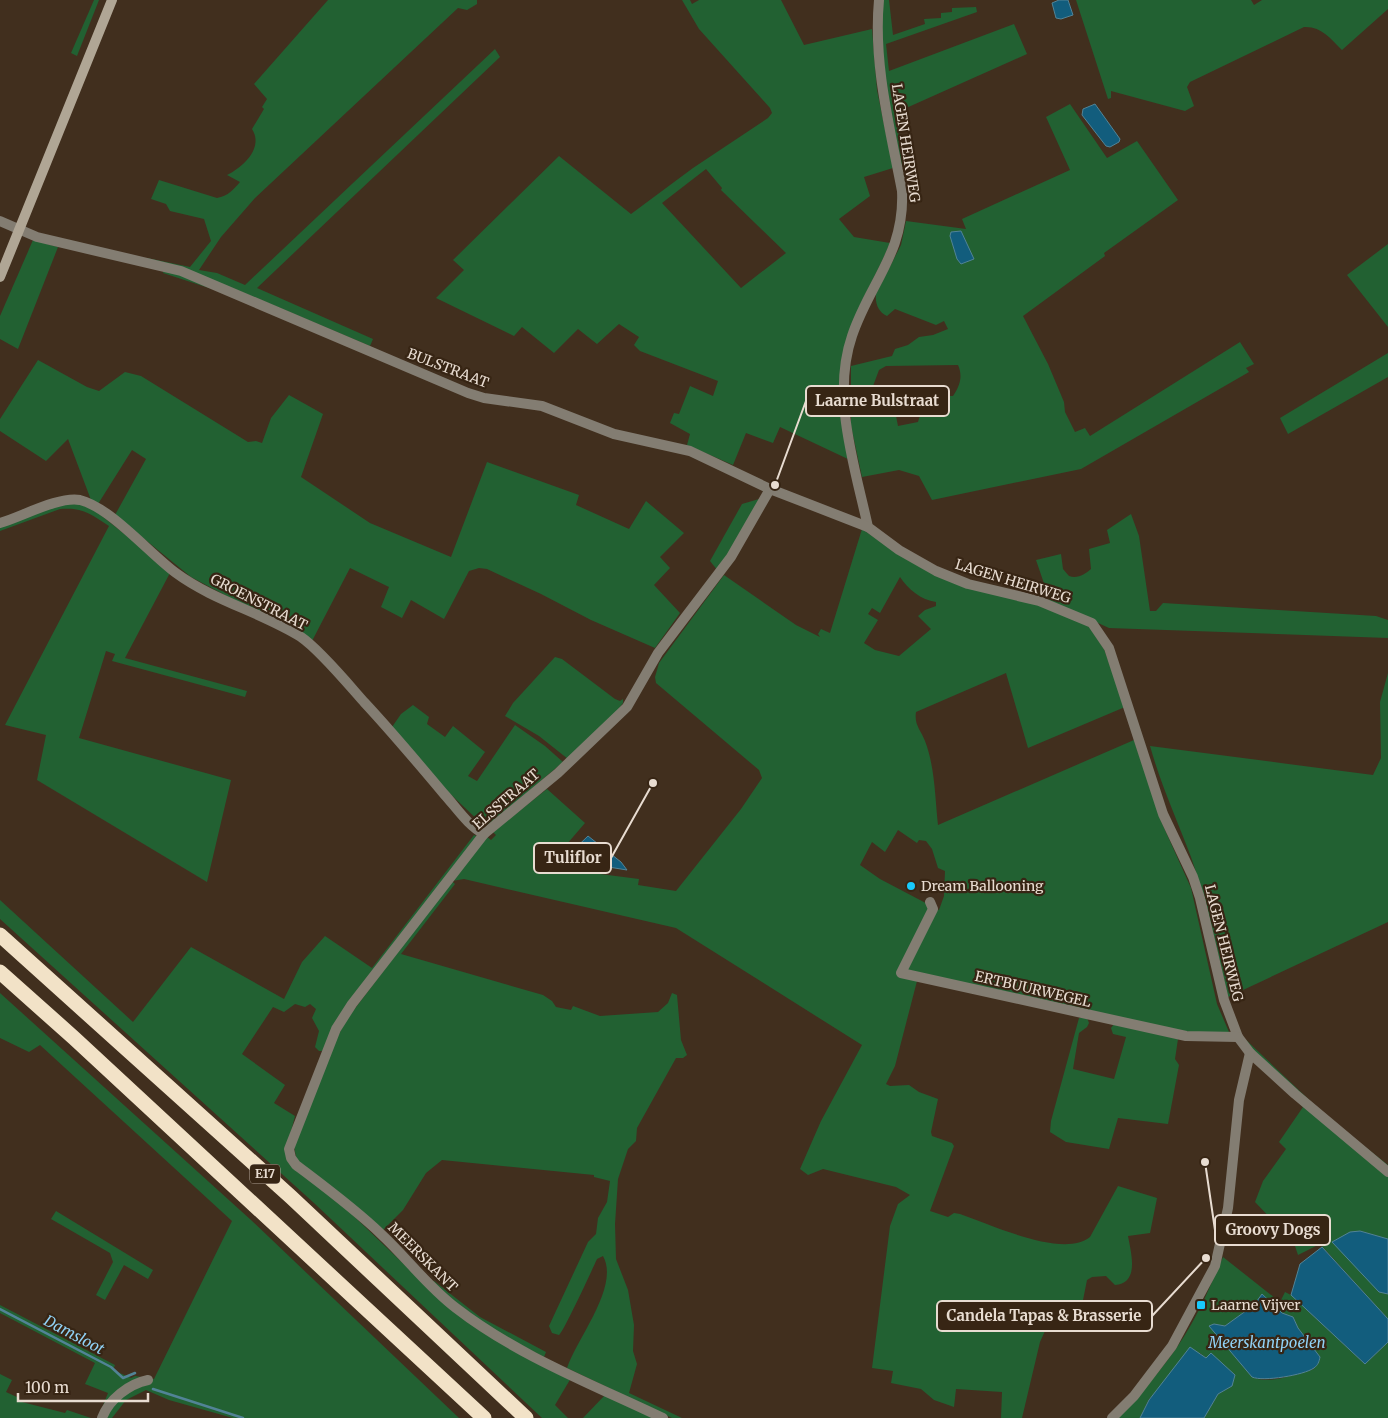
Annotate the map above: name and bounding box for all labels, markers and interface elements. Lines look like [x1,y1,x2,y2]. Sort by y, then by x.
street label: LAGEN HEIRWEG [888,82,924,204]
street label: BULSTRAAT [405,344,492,392]
callout: Laarne Bulstraat [806,386,949,416]
text: Laarne Bulstraat [815,391,939,410]
street label: LAGEN HEIRWEG [953,555,1073,607]
street label: GROENSTRAAT [207,570,311,634]
street label: ELSSTRAAT [469,765,543,833]
callout: Tuliflor [534,843,611,873]
text: Tuliflor [544,848,602,867]
place label: Dream Ballooning [921,877,1044,895]
marker: Dream Ballooning [905,880,917,892]
street label: LAGEN HEIRWEG [1201,883,1247,1003]
street label: ERTBUURWEGEL [973,967,1093,1011]
road number: E17 [250,1164,280,1184]
callout: Groovy Dogs [1215,1215,1330,1245]
street label: MEERSKANT [384,1218,462,1296]
text: Groovy Dogs [1225,1220,1321,1239]
place label: Laarne Vijver [1211,1296,1301,1314]
marker: Laarne Vijver [1195,1299,1207,1311]
callout: Candela Tapas & Brasserie [937,1301,1152,1331]
text: Candela Tapas & Brasserie [947,1306,1141,1325]
water label: Damsloot [40,1310,108,1359]
water label: Meerskantpoelen [1207,1333,1326,1352]
scale bar [18,1370,148,1402]
text: 100 m [25,1378,69,1397]

